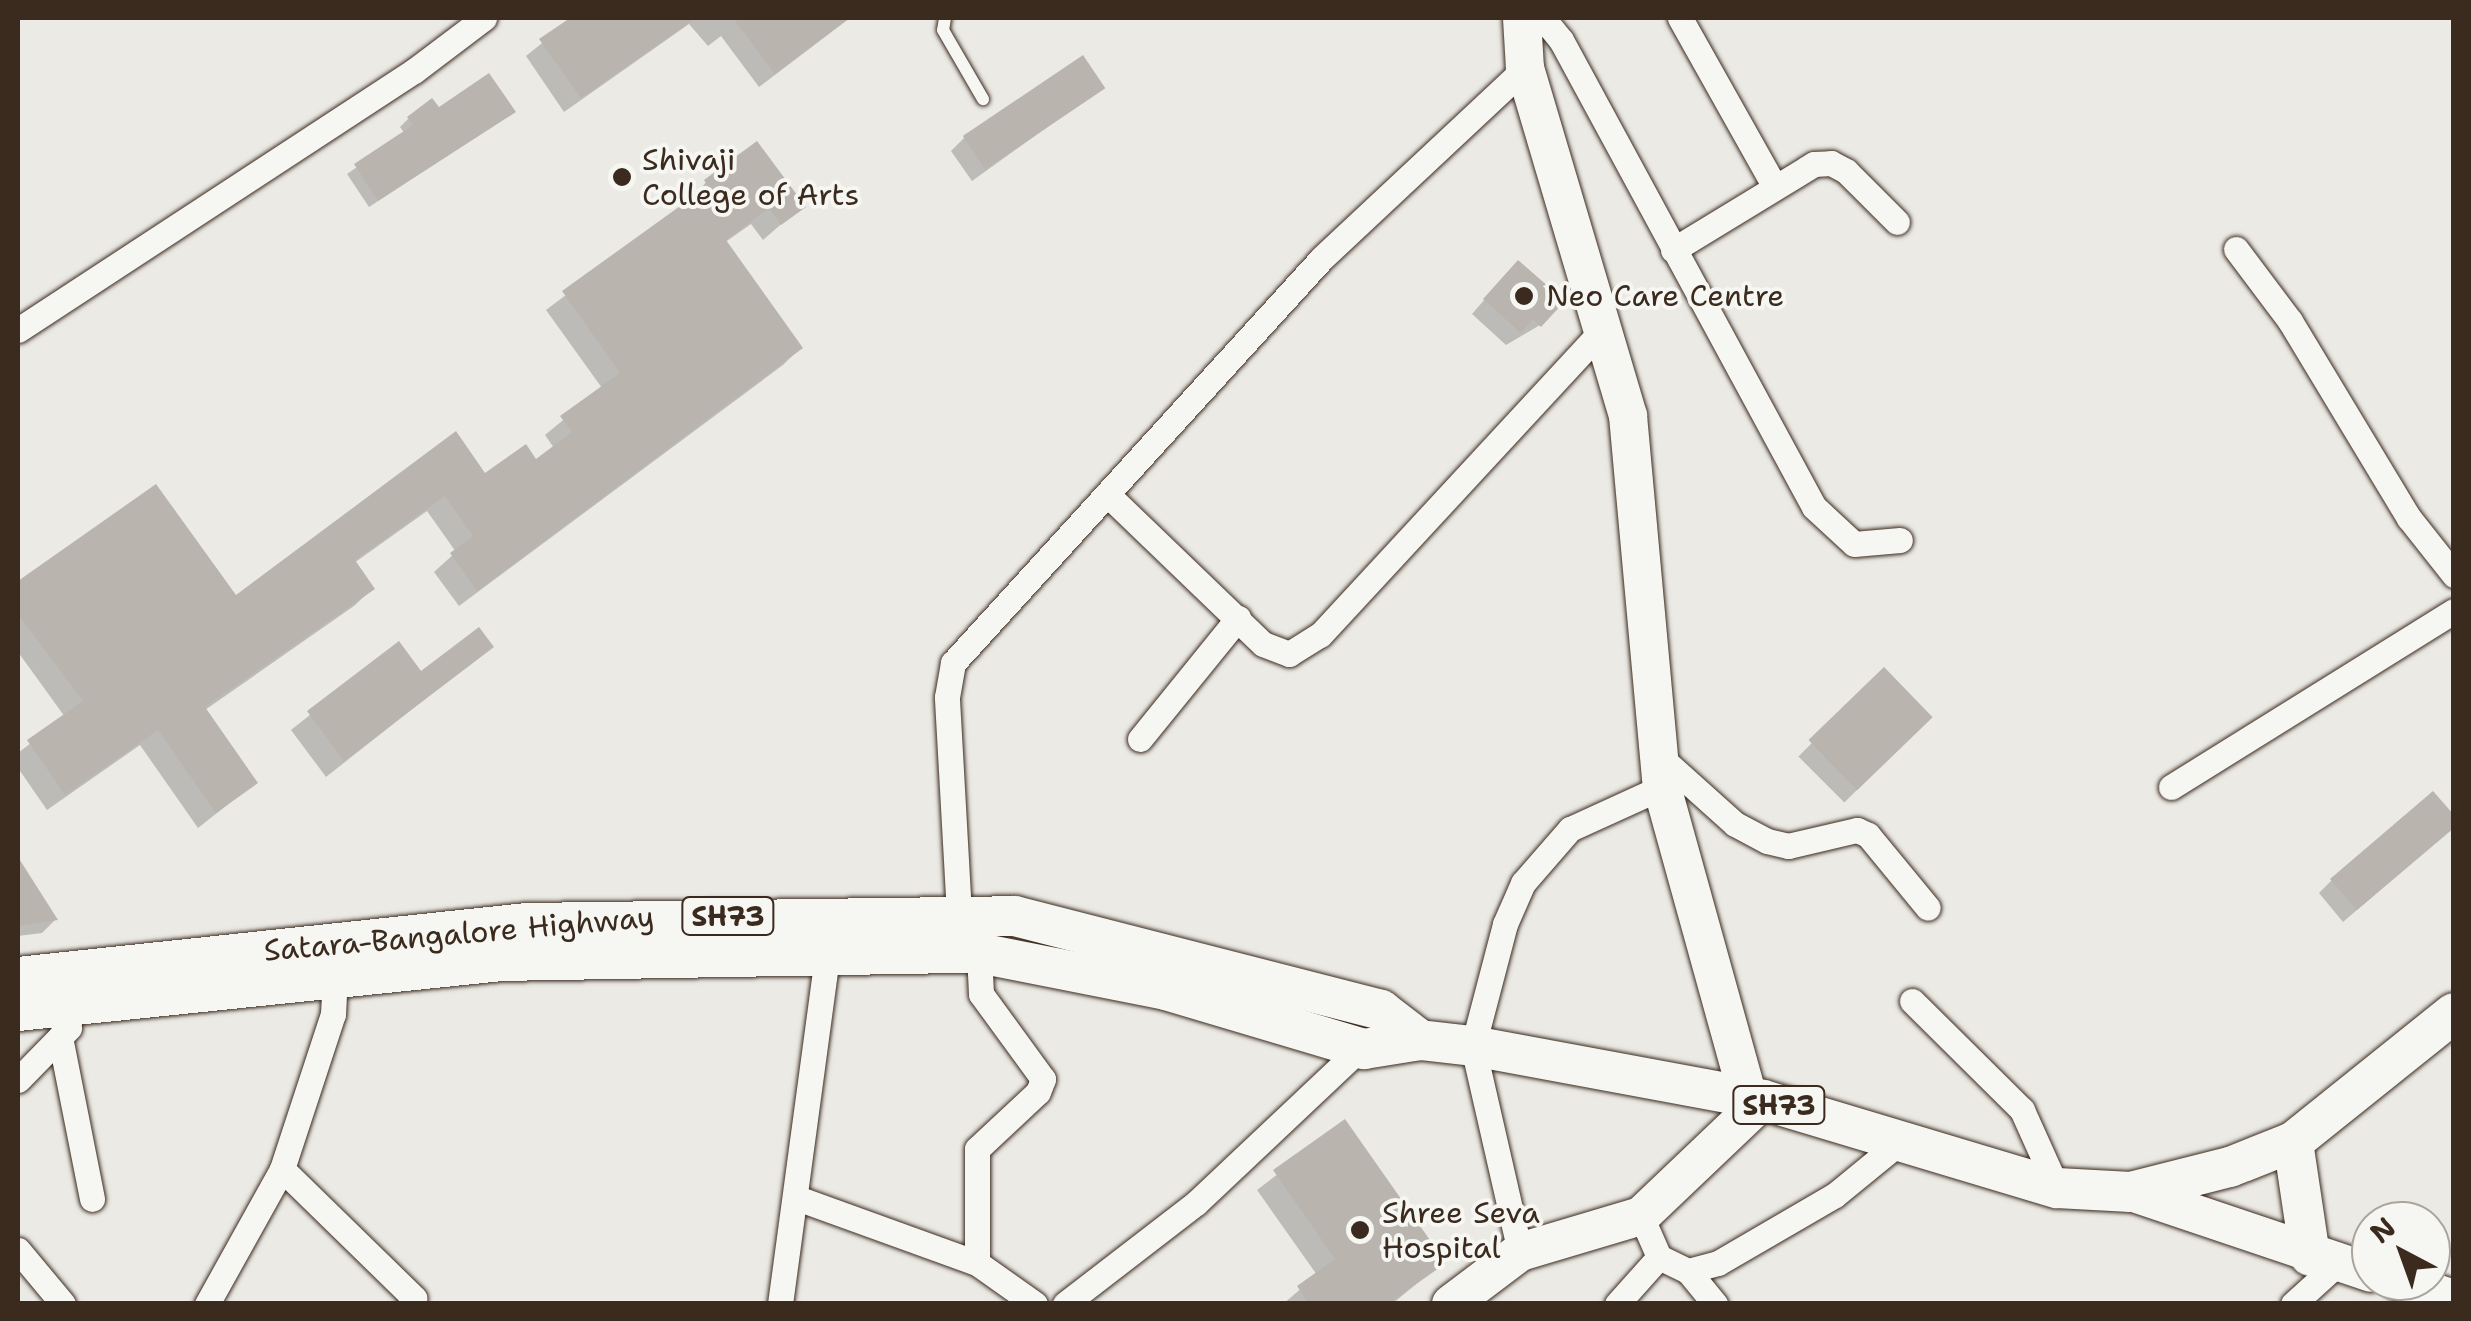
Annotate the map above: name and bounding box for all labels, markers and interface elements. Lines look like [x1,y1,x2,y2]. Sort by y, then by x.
place label: Shivaji College of Arts [642,142,859,212]
marker: Shivaji College of Arts [611,166,633,188]
place label: Neo Care Centre [1546,278,1784,314]
marker: Neo Care Centre [1511,283,1537,309]
road number: SH73 [680,893,776,939]
street label: Satara-Bangalore Highway [262,899,656,969]
road number: SH73 [1732,1082,1826,1128]
place label: Shree Seva Hospital [1382,1195,1540,1266]
north arrow [2351,1201,2451,1301]
text: N [2362,1208,2403,1251]
marker: Shree Seva Hospital [1347,1217,1373,1243]

